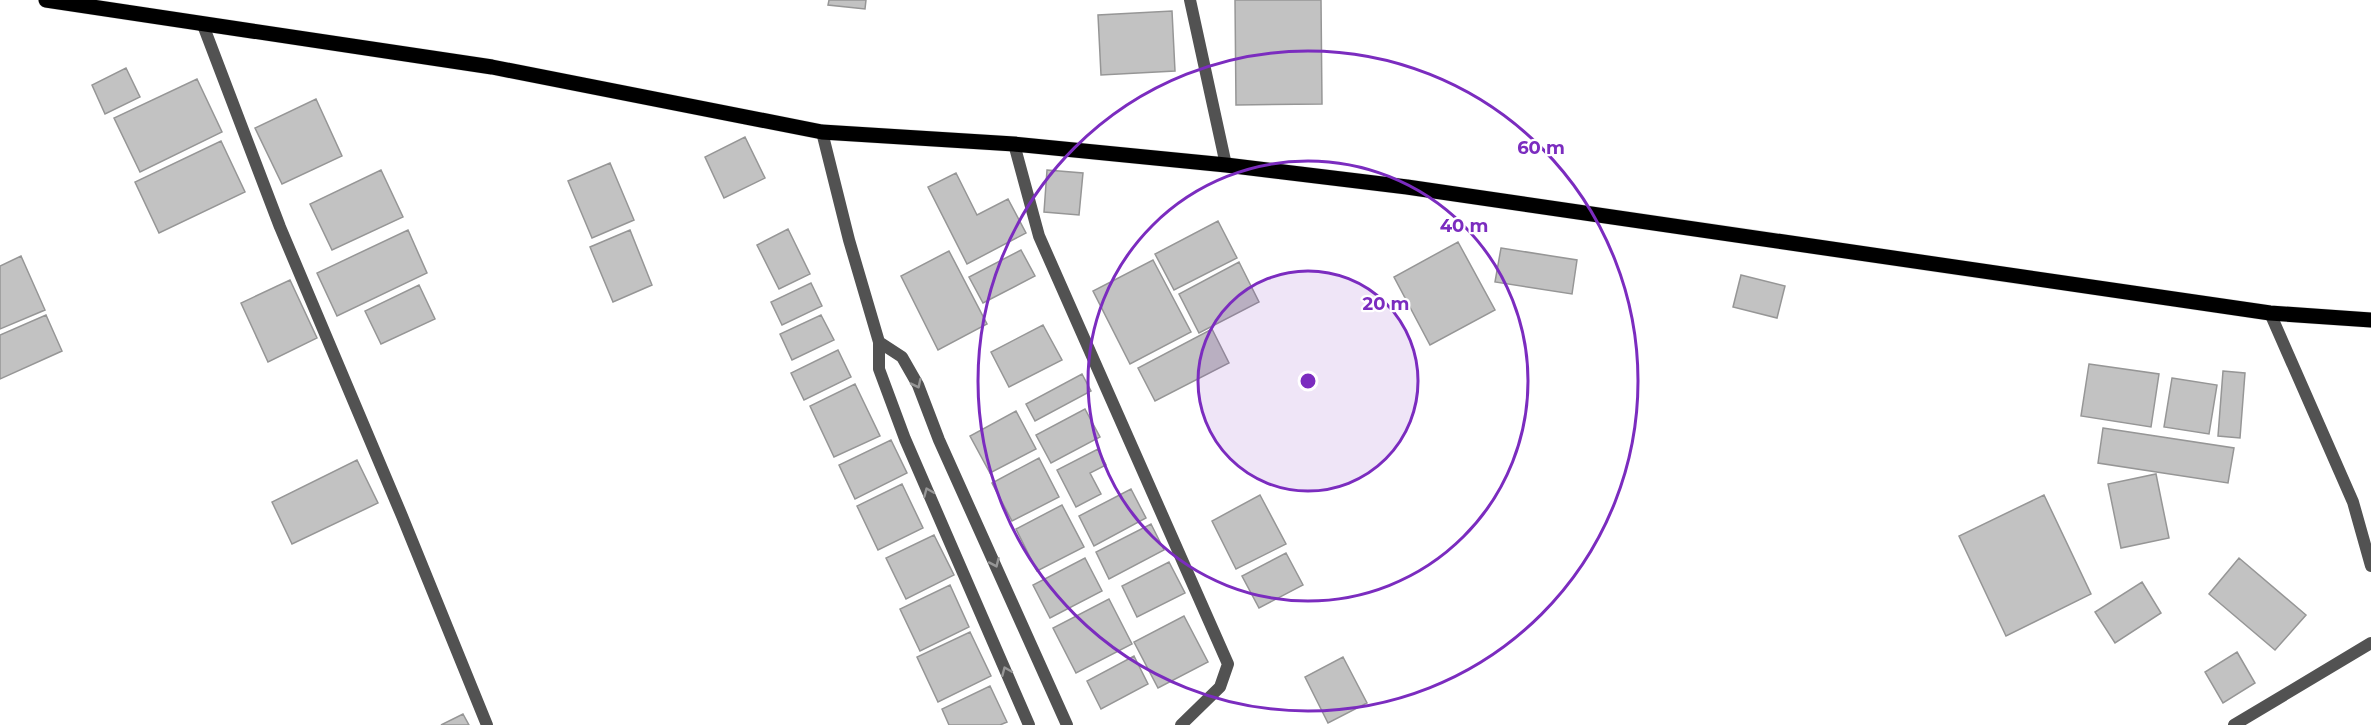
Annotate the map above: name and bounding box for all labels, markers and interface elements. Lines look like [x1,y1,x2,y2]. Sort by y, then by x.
text: 60 m [1517,137,1565,159]
text: 40 m [1440,215,1488,237]
text: 20 m [1363,293,1409,315]
centre of rings [1298,371,1318,391]
one-way arrow [909,378,921,389]
one-way arrow [923,488,935,499]
one-way arrow [987,557,999,568]
one-way arrow [1001,667,1013,678]

